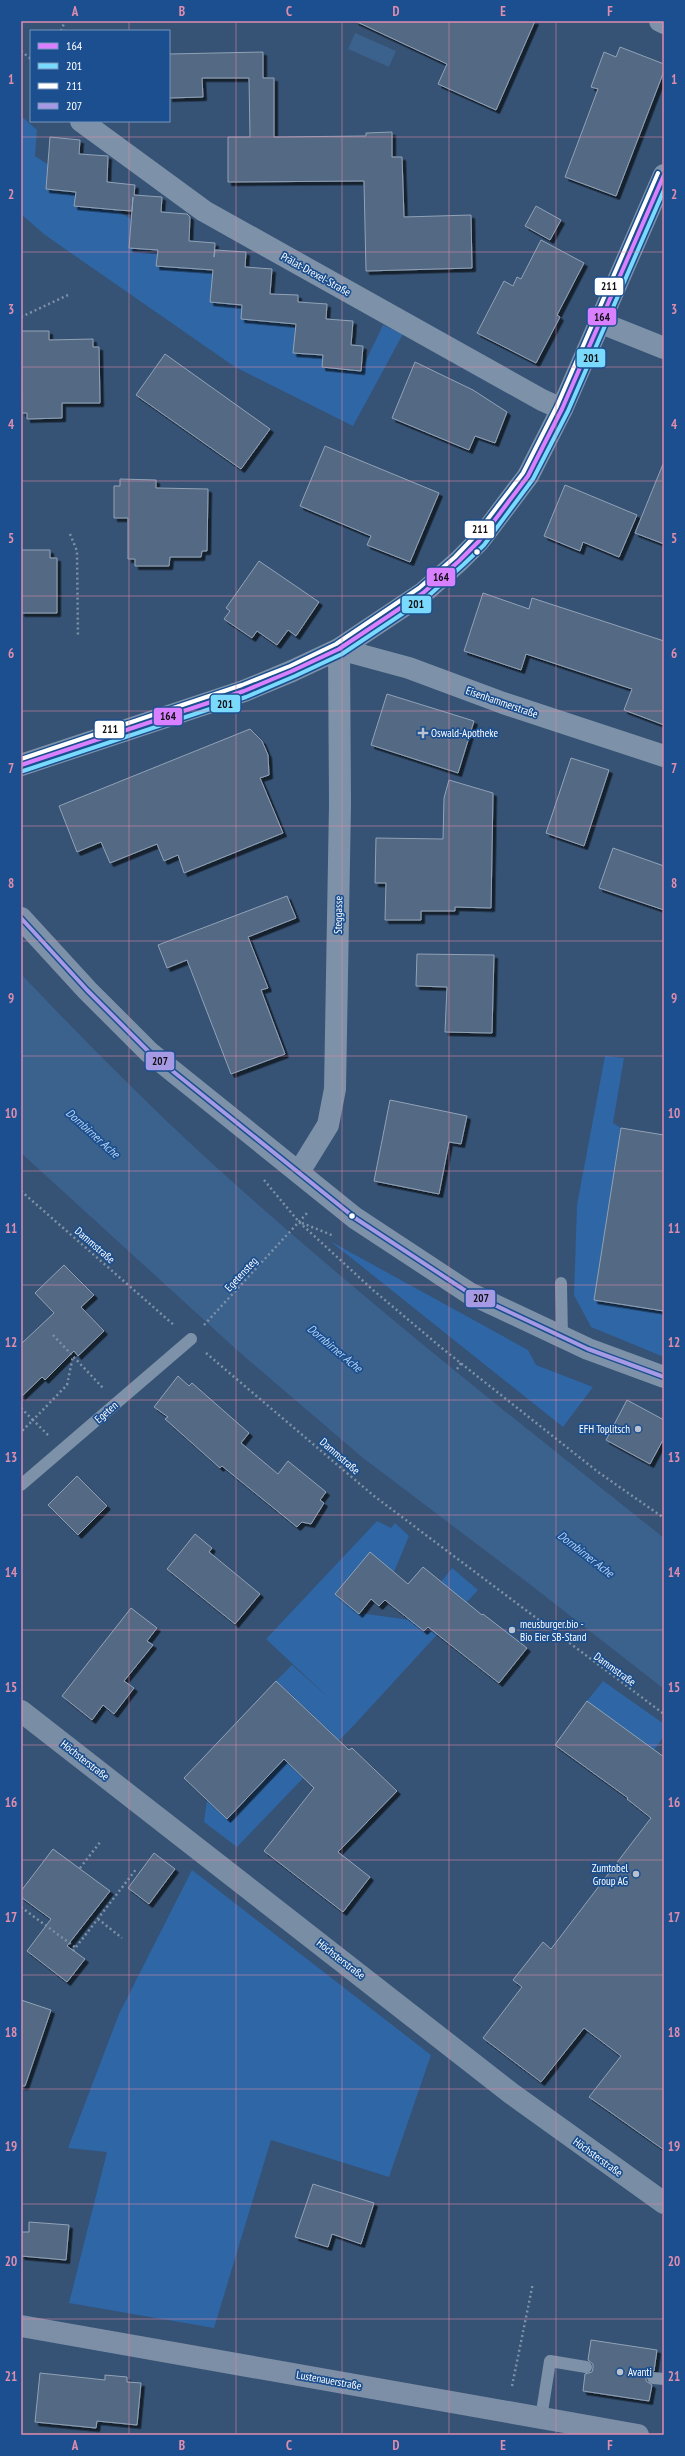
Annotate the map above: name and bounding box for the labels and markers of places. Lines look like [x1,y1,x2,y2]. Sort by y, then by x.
unlabelled marker [472,547,482,557]
place label: Oswald-Apotheke [431,726,498,740]
marker: Oswald-Apotheke [418,728,428,738]
unlabelled marker [347,1211,357,1221]
place label: EFH Toplitsch [579,1422,630,1436]
marker: EFH Toplitsch [633,1424,643,1434]
place label: meusburger.bio - Bio Eier SB-Stand [520,1617,587,1644]
marker: meusburger.bio - Bio Eier SB-Stand [507,1625,517,1635]
place label: Zumtobel Group AG [592,1861,628,1888]
marker: Zumtobel Group AG [631,1869,641,1879]
place label: Avanti [628,2365,652,2379]
marker: Avanti [615,2367,625,2377]

